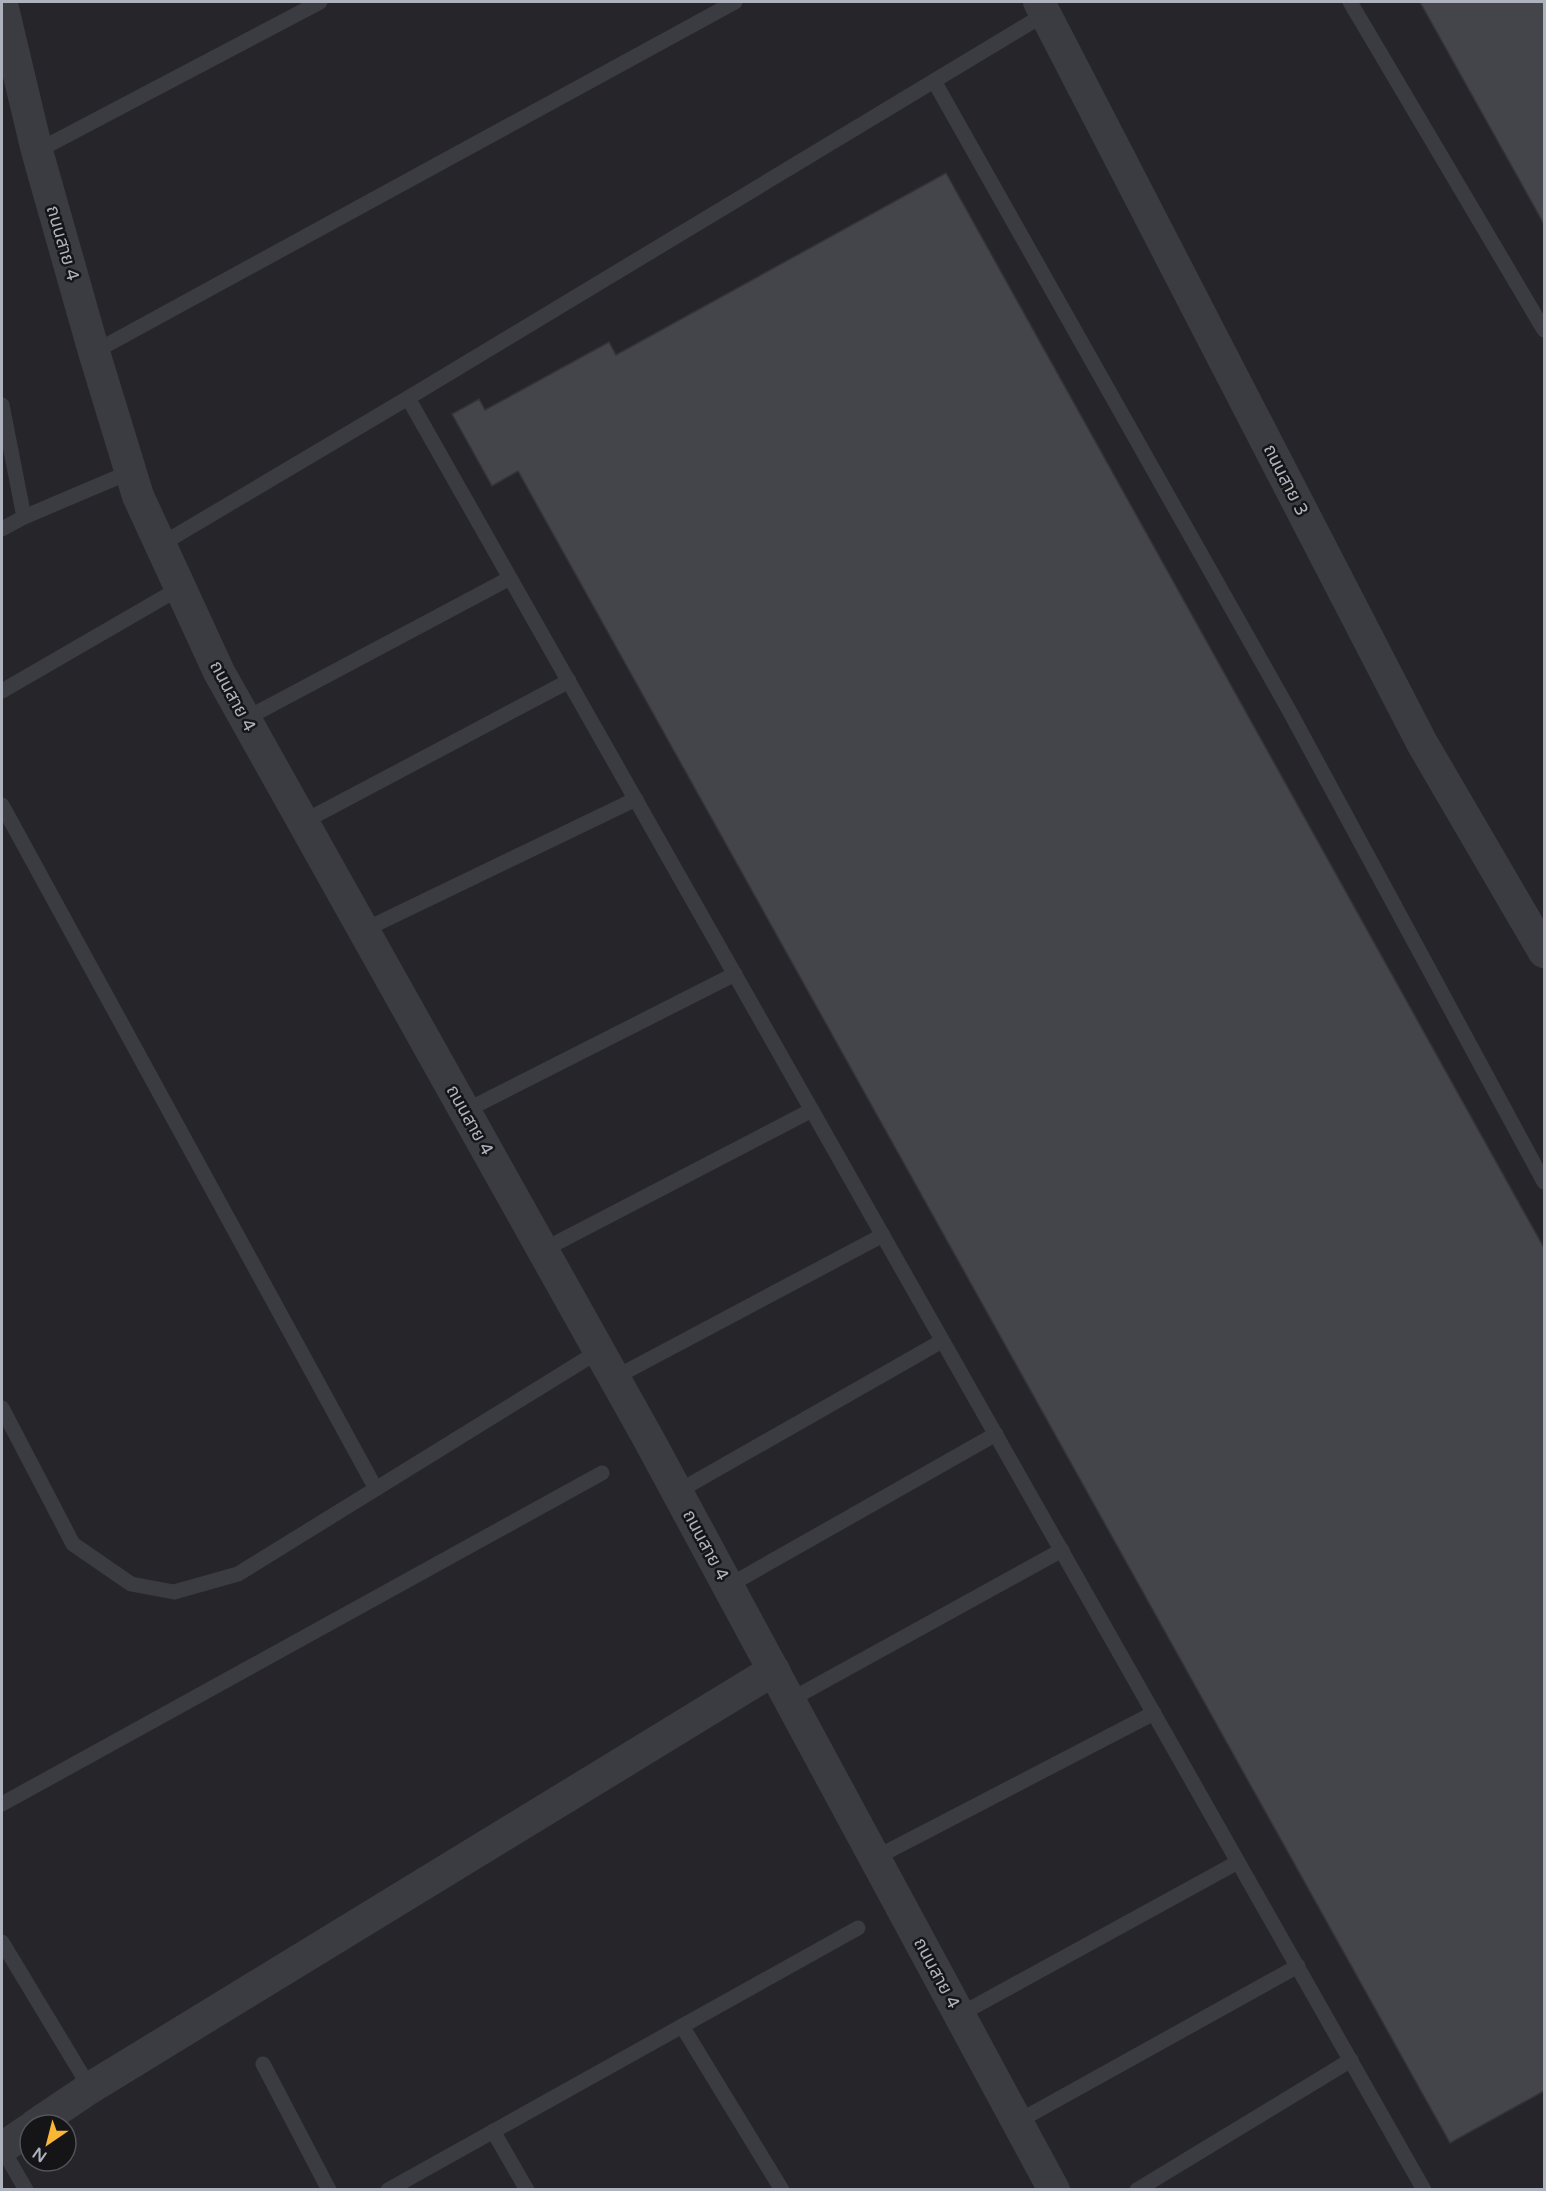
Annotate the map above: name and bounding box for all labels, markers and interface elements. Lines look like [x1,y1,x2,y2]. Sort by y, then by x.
street label: ถนนสาย 4 [42,203,84,283]
street label: ถนนสาย 3 [1259,441,1313,519]
street label: ถนนสาย 4 [205,657,261,735]
street label: ถนนสาย 4 [442,1081,498,1159]
street label: ถนนสาย 4 [678,1506,734,1584]
street label: ถนนสาย 4 [909,1934,965,2012]
north arrow [18,2113,78,2173]
text: N [29,2143,51,2166]

